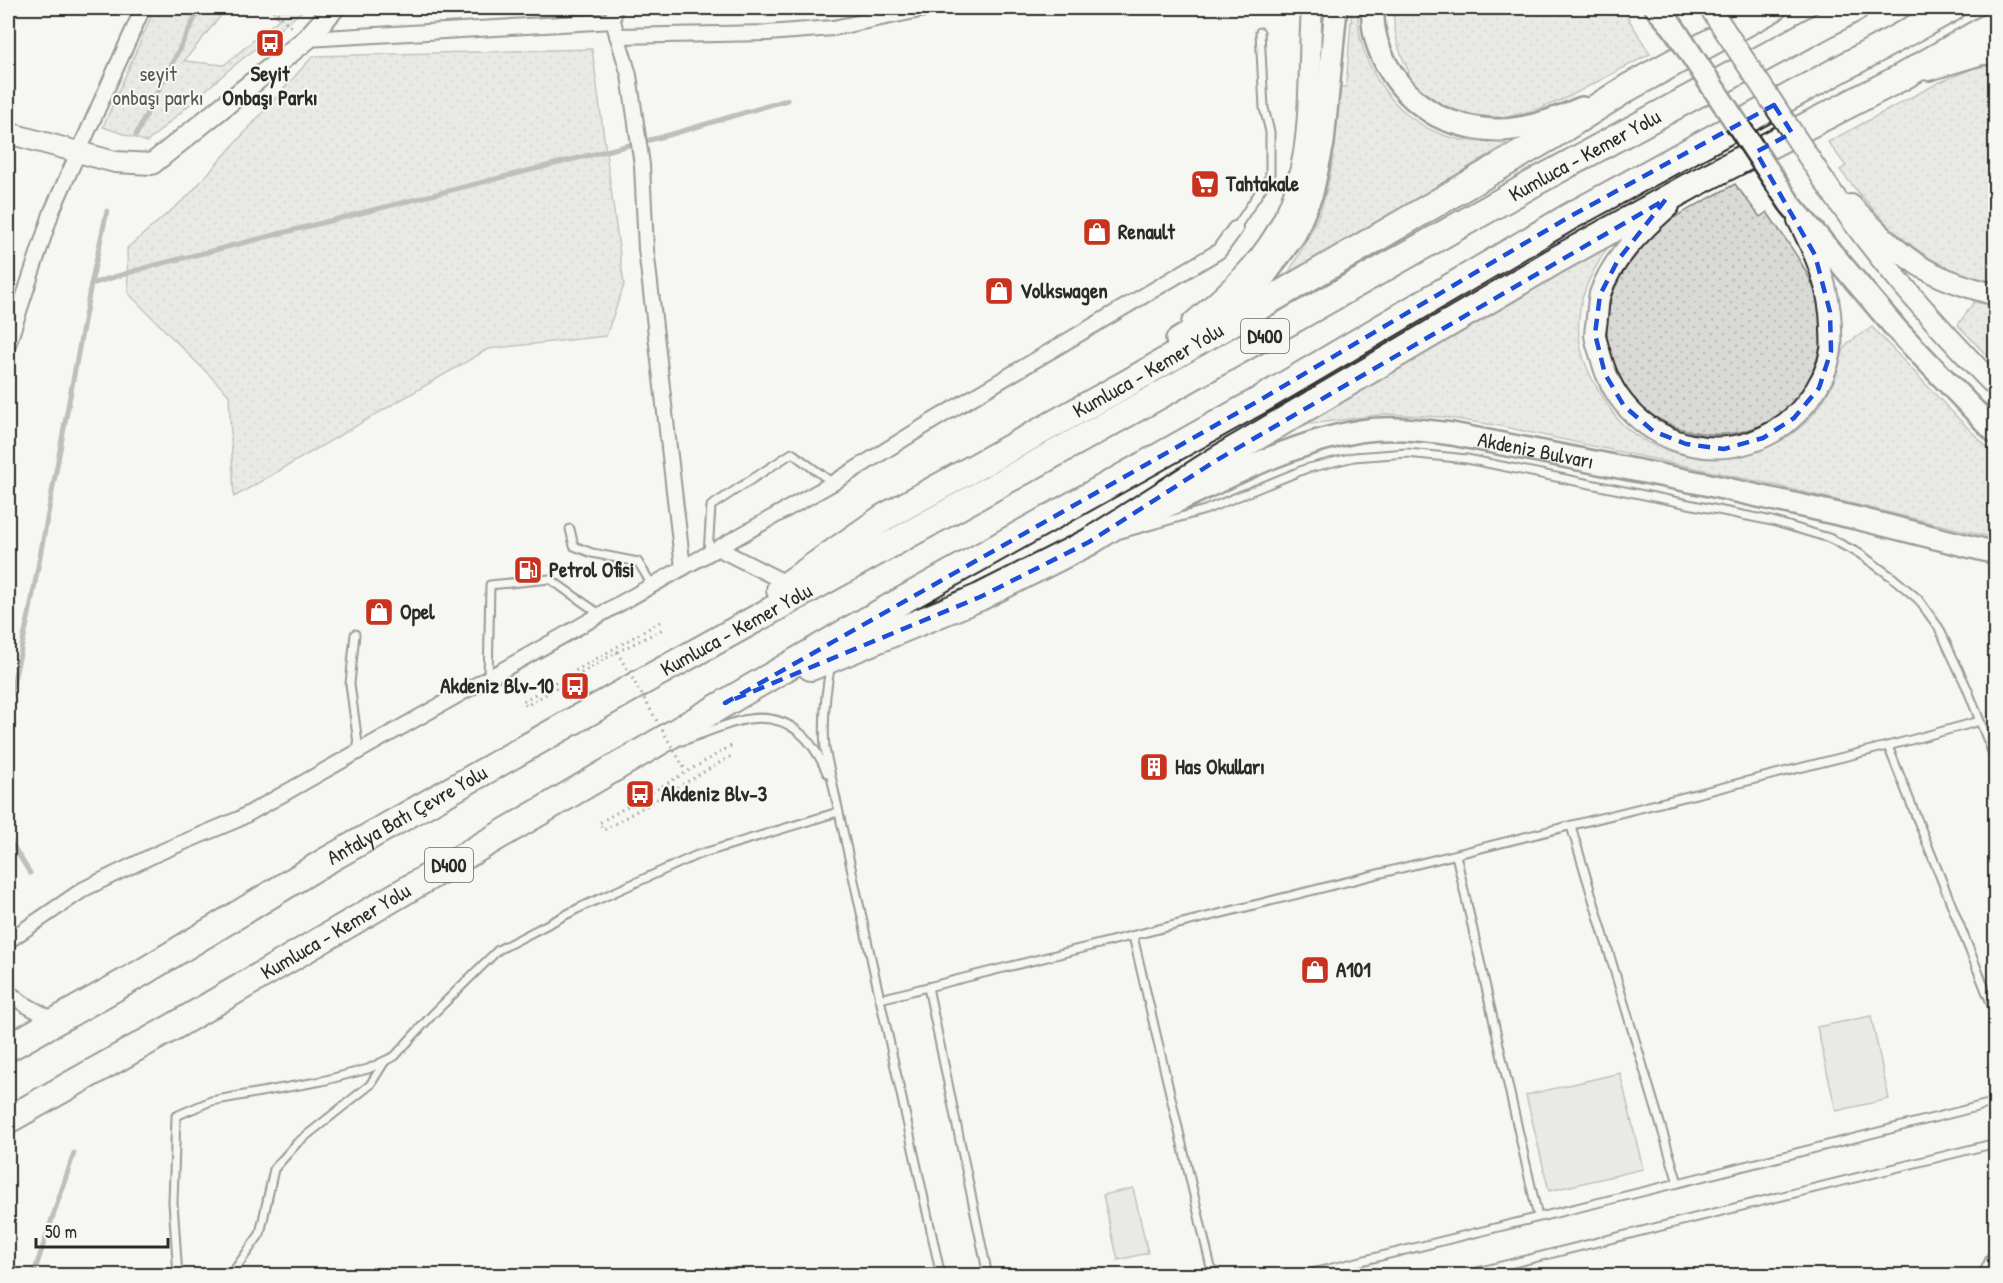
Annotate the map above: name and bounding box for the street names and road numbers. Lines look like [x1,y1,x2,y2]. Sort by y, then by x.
street label: Kumluca - Kemer Yolu [1503,101,1666,208]
street label: Kumluca - Kemer Yolu [1067,315,1229,425]
road number: D400 [1241,319,1289,353]
street label: Akdeniz Bulvarı [1475,424,1596,476]
street label: Kumluca - Kemer Yolu [655,575,818,683]
street label: Antalya Batı Çevre Yolu [321,757,493,872]
road number: D400 [425,848,473,882]
street label: Kumluca - Kemer Yolu [255,876,416,986]

